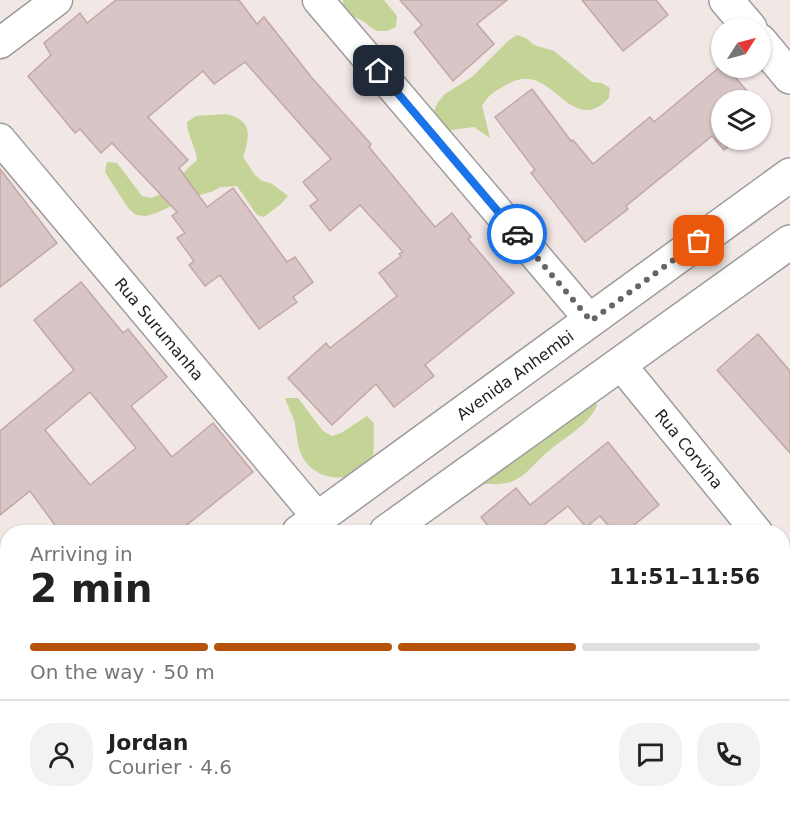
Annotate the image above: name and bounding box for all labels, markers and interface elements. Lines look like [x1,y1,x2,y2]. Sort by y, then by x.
north arrow [711,18,771,78]
map controls [711,18,771,150]
pin [353,45,404,96]
icon: home [362,54,395,87]
button: layers [711,90,771,150]
courier [487,204,547,264]
pin [673,215,724,266]
icon: car [501,218,534,251]
icon: bag [682,224,715,257]
street label: Rua Surumanha [111,274,208,384]
street label: Avenida Anhembi [453,326,577,424]
street label: Rua Corvina [651,405,727,492]
text: Arriving in [30,542,133,566]
text: 11:51–11:56 [609,564,760,589]
text: 2 min [30,566,152,611]
text: On the way · 50 m [30,660,215,684]
button: person [30,723,93,786]
button: chat [619,723,682,786]
button: phone [697,723,760,786]
text: Jordan [108,730,188,755]
text: Courier · 4.6 [108,755,232,779]

